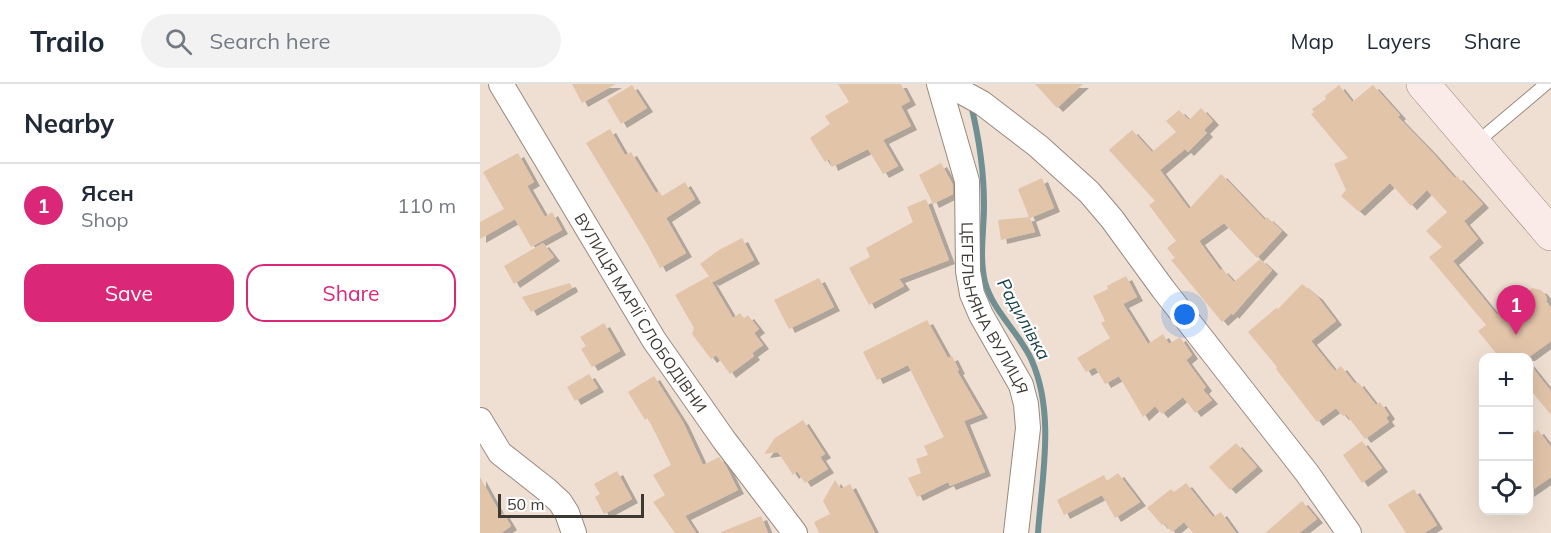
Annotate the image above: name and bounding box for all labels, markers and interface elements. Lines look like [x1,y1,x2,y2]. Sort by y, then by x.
search box [141,14,561,68]
text: Trailo [30,24,105,59]
icon: search [162,25,195,58]
text: Search here [210,27,331,55]
text: Map [1291,28,1334,54]
text: Layers [1367,28,1431,54]
text: Share [1464,28,1521,54]
text: Nearby [24,107,114,140]
text: Ясен [81,179,134,207]
text: 1 [38,193,50,218]
text: 110 m [397,193,456,218]
text: Shop [81,207,129,232]
street label: ВУЛИЦЯ МАРІЇ СЛОБОДІВНИ [570,209,711,416]
street label: ЦЕГЕЛЬНЯНА ВУЛИЦЯ [957,222,1033,396]
button: Save [24,264,234,322]
button: Share [246,264,456,322]
water label: Радилівка [992,274,1056,364]
pin: 1 [1496,286,1536,335]
your location [1170,300,1199,329]
map controls [1479,353,1533,515]
button: + [1479,353,1533,407]
button: − [1479,407,1533,461]
button: locate [1479,461,1533,515]
scale bar [498,491,644,518]
text: 50 m [507,494,544,514]

